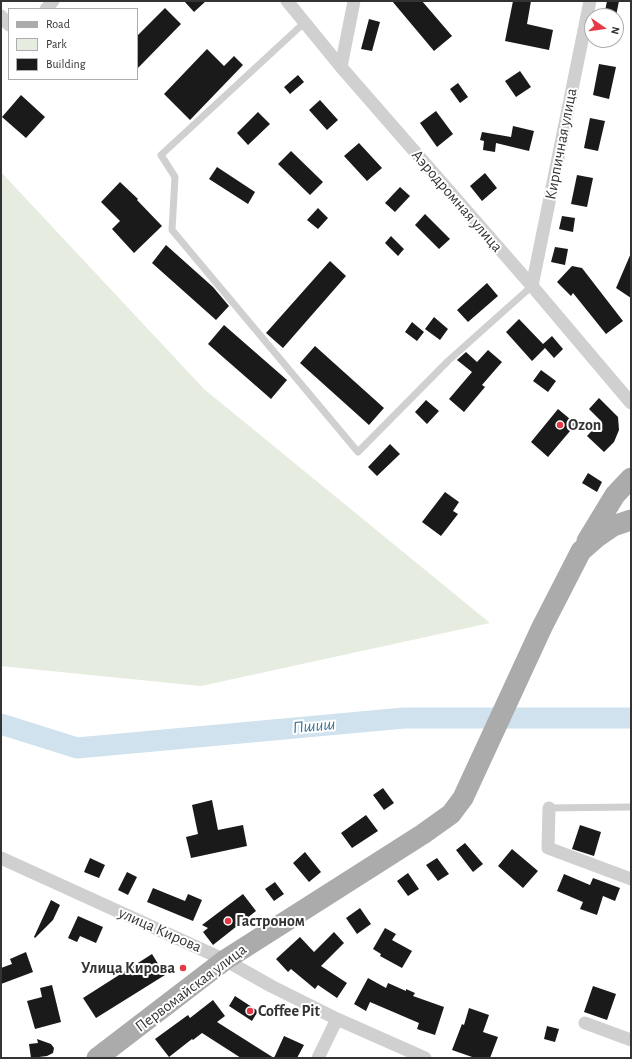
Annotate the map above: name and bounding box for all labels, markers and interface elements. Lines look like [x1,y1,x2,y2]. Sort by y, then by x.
legend [8,8,138,80]
north arrow [584,8,624,48]
text: Road [46,18,70,30]
text: N [609,26,621,36]
text: Park [46,38,67,50]
text: Building [46,58,86,70]
street label: Кирпичная улица [541,86,581,202]
street label: Аэродромная улица [407,146,507,256]
place label: Ozon [568,415,601,435]
marker: Ozon [555,420,565,430]
water label: Пшиш [292,714,336,738]
street label: улица Кирова [116,903,204,957]
place label: Гастроном [236,911,305,931]
marker: Гастроном [223,916,233,926]
street label: Первомайская улица [131,940,251,1036]
place label: Улица Кирова [81,958,175,978]
marker: Улица Кирова [178,963,188,973]
place label: Coffee Pit [258,1001,320,1021]
marker: Coffee Pit [245,1006,255,1016]

